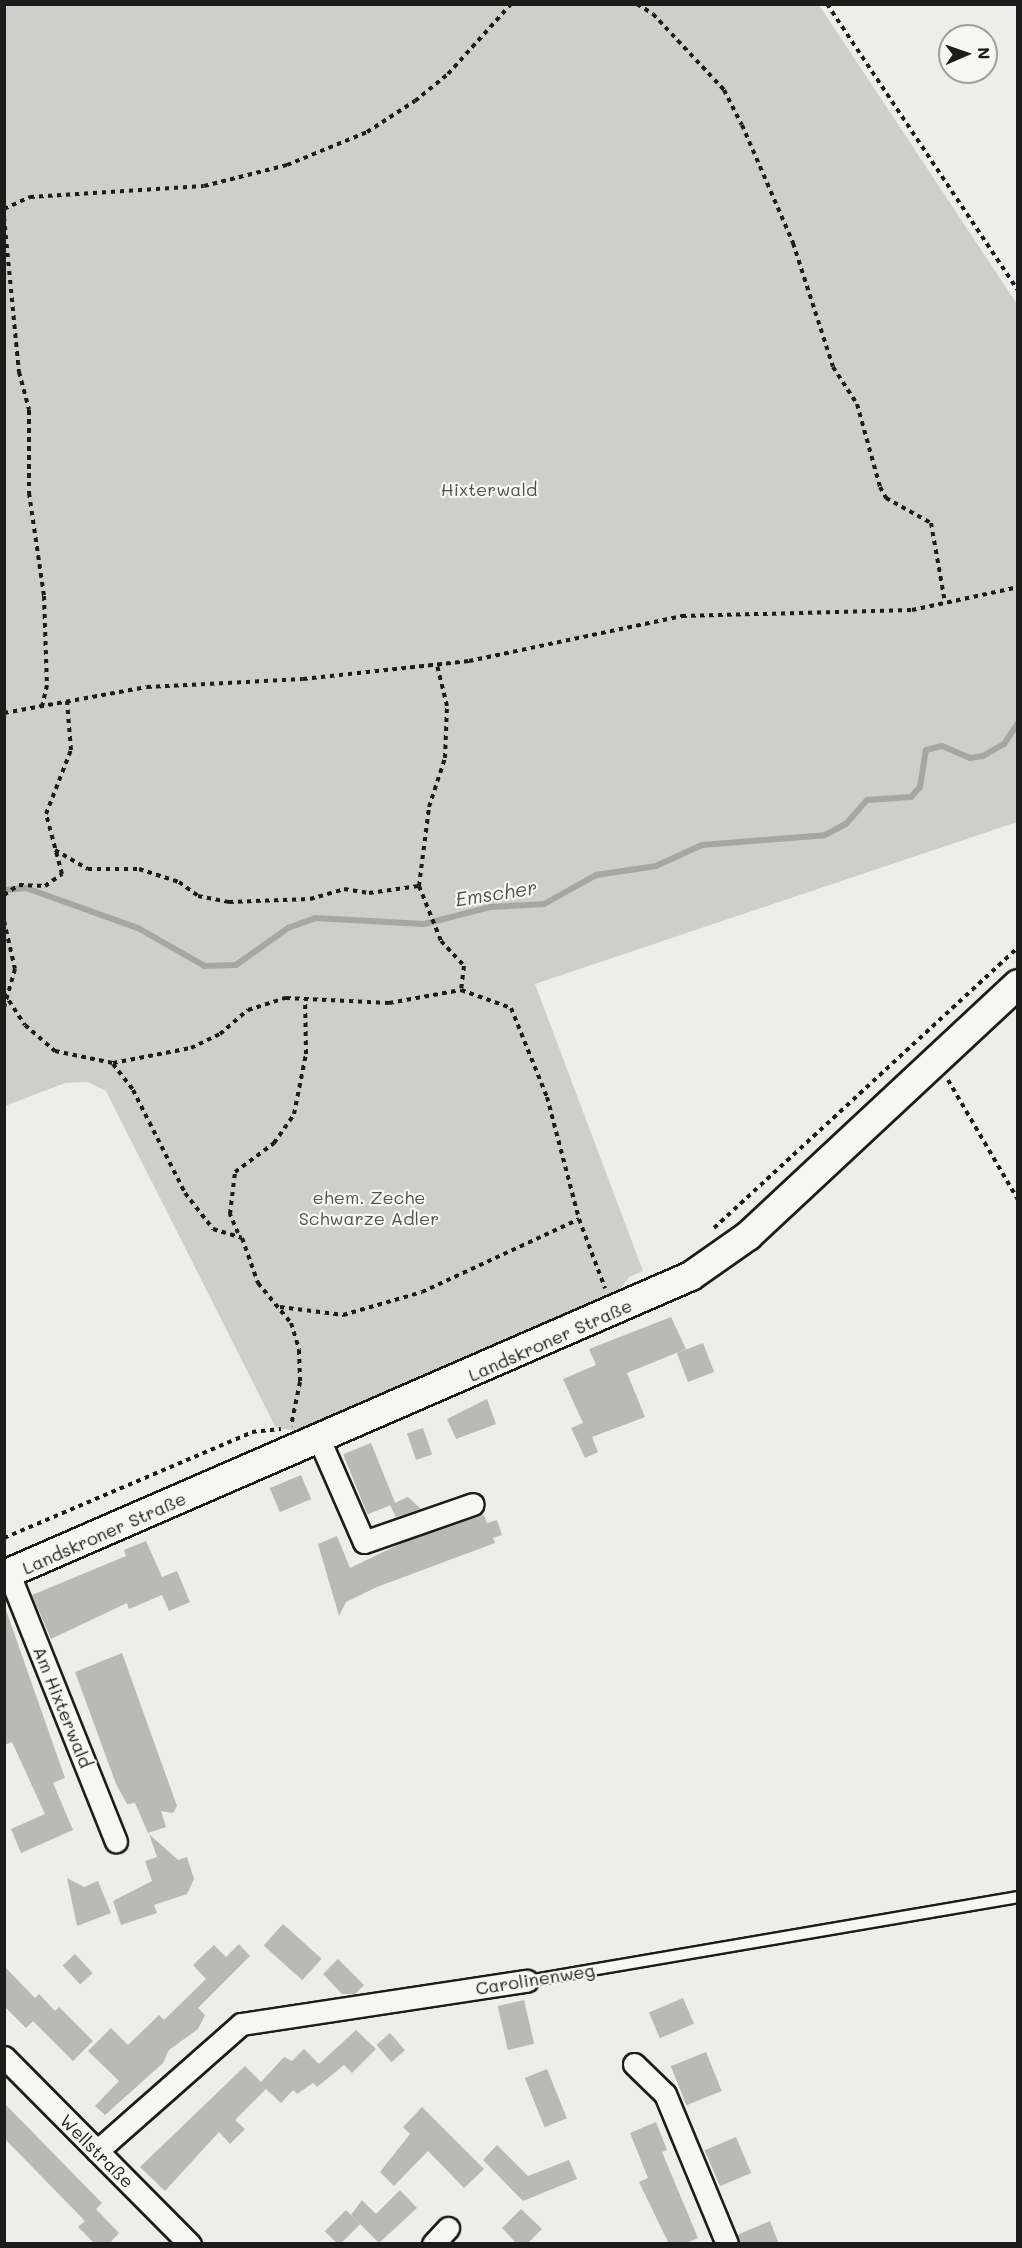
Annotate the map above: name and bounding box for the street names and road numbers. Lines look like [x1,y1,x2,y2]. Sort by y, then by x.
street label: Landskroner Straße [465,1294,635,1386]
street label: Landskroner Straße [19,1487,189,1579]
street label: Am Hixterwald [29,1643,97,1771]
street label: Carolinenweg [474,1959,596,1999]
street label: Wellstraße [56,2110,138,2192]

